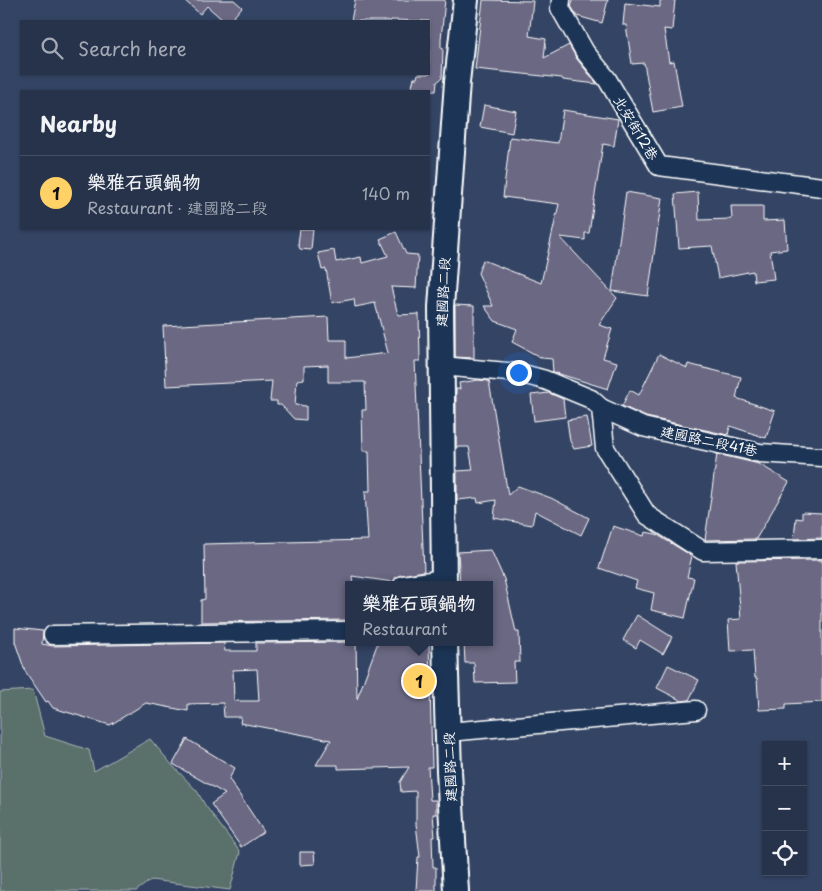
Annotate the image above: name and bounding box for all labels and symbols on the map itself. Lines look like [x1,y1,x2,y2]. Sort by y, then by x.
street label: 北安街12巷 [609,91,665,165]
street label: 建國路二段 [430,256,455,327]
your location [506,360,532,386]
street label: 建國路二段41巷 [659,420,761,461]
pin: 1 [403,662,435,700]
street label: 建國路二段 [438,732,461,802]

